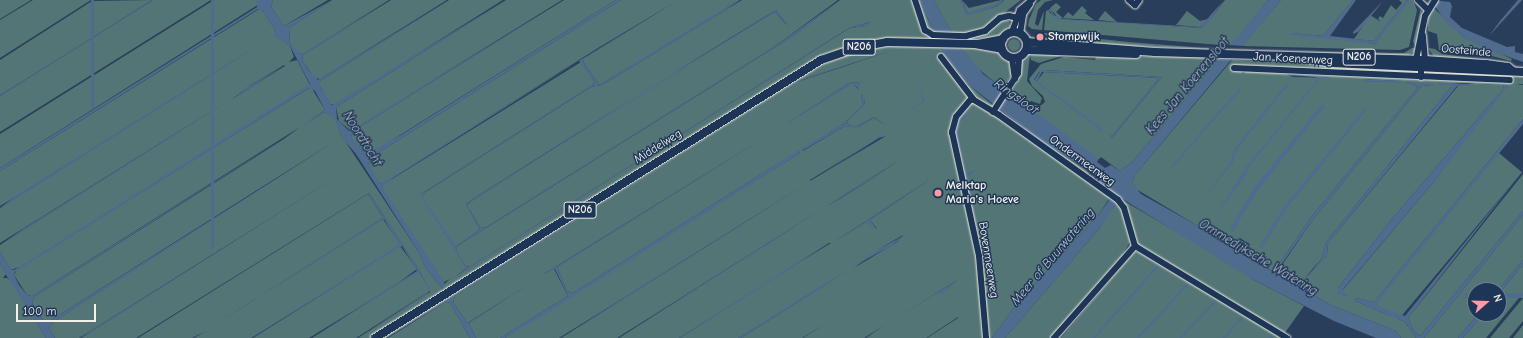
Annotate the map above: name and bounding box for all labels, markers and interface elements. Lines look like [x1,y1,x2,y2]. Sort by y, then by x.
place label: Stompwijk [1048,30,1100,44]
marker: Stompwijk [1035,32,1045,42]
water label: Kees Jan Koenensloot [1143,34,1233,138]
road number: N206 [842,38,876,56]
street label: Oosteinde [1441,42,1491,60]
road number: N206 [1342,48,1376,66]
street label: Jan Koenenweg [1253,50,1333,68]
water label: Ringsloot [991,76,1041,118]
water label: Noordtocht [339,109,385,169]
street label: Middelweg [632,127,684,167]
street label: Ondermeerweg [1046,132,1118,190]
place label: Melktap Maria's Hoeve [946,179,1019,207]
marker: Melktap Maria's Hoeve [933,188,943,198]
road number: N206 [563,201,597,219]
water label: Meer of Buurwatering [1008,205,1098,309]
water label: Ommedijksche Watering [1196,216,1320,300]
street label: Bovenmeerweg [975,221,1001,299]
north arrow [1467,282,1507,322]
text: N [1490,292,1505,304]
scale bar [18,296,98,322]
text: 100 m [23,304,56,318]

